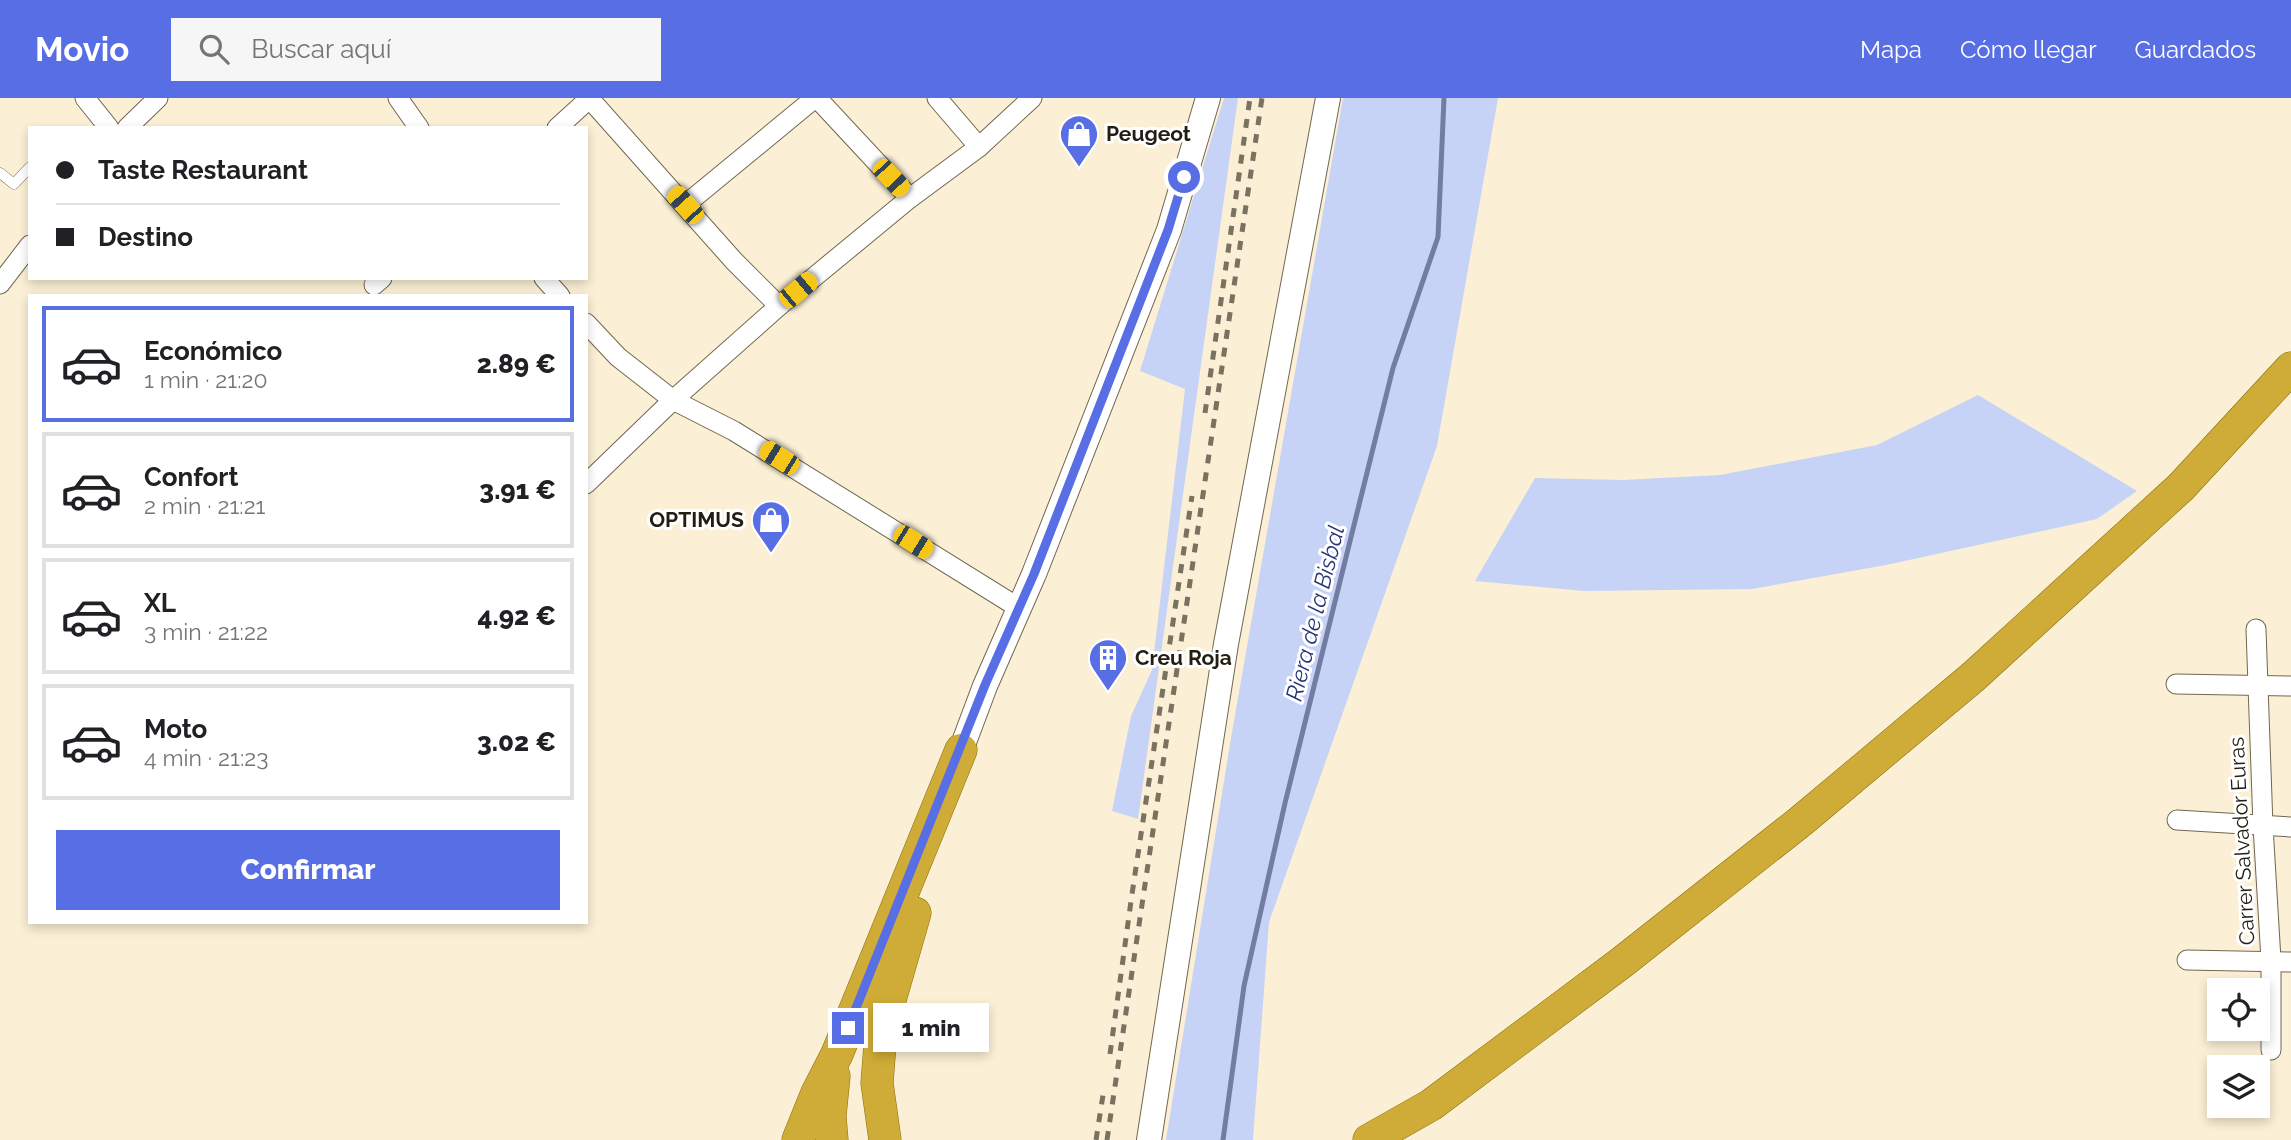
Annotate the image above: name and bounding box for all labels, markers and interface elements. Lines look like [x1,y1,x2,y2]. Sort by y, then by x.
search box [171,18,661,81]
text: Movio [35,30,129,69]
icon: search [195,30,233,68]
text: Buscar aquí [251,34,391,64]
text: Mapa [1860,35,1922,64]
text: Cómo llegar [1960,35,2097,64]
text: Guardados [2135,35,2256,64]
shop icon: Peugeot [1058,113,1100,168]
place label: Peugeot [1106,121,1191,146]
text: Taste Restaurant [98,155,308,185]
car [869,155,914,201]
route start [1168,161,1200,193]
car [664,182,707,228]
text: Destino [98,222,193,252]
car [776,268,821,312]
icon: car [60,333,123,396]
text: Económico [144,336,282,366]
text: 2.89 € [477,349,556,379]
text: 1 min · 21:20 [144,366,268,393]
car [756,438,803,478]
icon: car [60,459,123,522]
text: Confort [144,462,238,492]
text: 3.91 € [479,475,556,505]
text: 2 min · 21:21 [144,492,265,519]
shop icon: OPTIMUS [750,499,792,554]
place label: OPTIMUS [649,507,744,532]
car [890,522,937,562]
water label: Riera de la Bisbal [1280,522,1349,703]
icon: car [60,585,123,648]
text: XL [144,588,176,618]
text: 4.92 € [478,601,556,631]
text: 3 min · 21:22 [144,618,268,645]
building icon: Creu Roja [1087,637,1129,692]
place label: Creu Roja [1135,645,1232,670]
icon: car [60,711,123,774]
text: Moto [144,714,207,744]
text: 3.02 € [477,727,556,757]
street label: Carrer Salvador Euras [2224,736,2259,946]
text: 4 min · 21:23 [144,744,268,771]
button: Confirmar [56,830,560,910]
map controls [2207,978,2270,1118]
button: locate [2207,978,2270,1041]
callout: 1 min [872,1004,988,1052]
route end [832,1012,864,1044]
text: 1 min [901,1014,961,1041]
button: layers [2207,1055,2270,1118]

